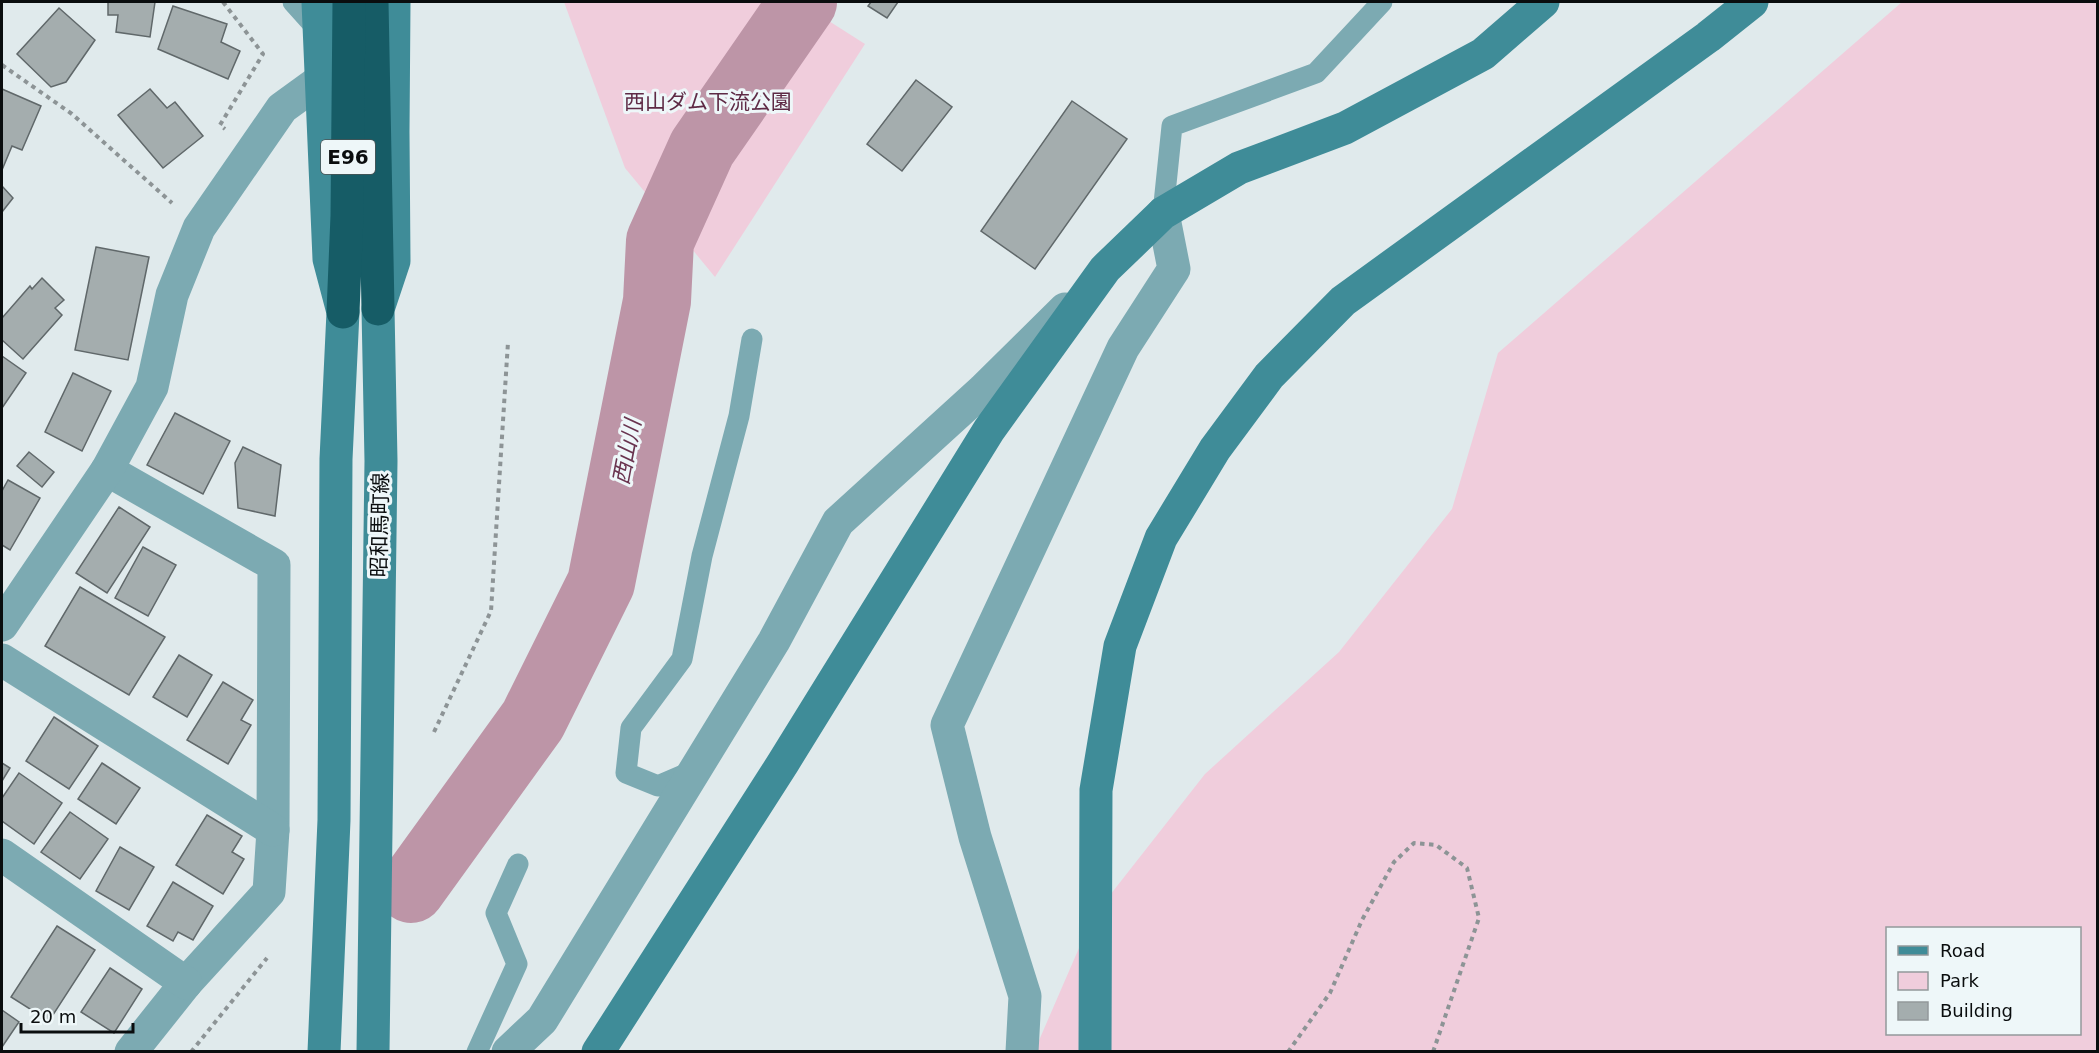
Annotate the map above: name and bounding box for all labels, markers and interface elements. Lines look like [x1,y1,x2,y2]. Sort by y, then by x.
park label: 西山ダム下流公園 [624,90,792,114]
road number: E96 [321,140,375,174]
water label: 西山川 [608,415,646,487]
street label: 昭和馬町線 [367,472,393,578]
legend [1886,927,2081,1035]
text: Road [1940,940,1985,961]
text: Park [1940,970,1979,991]
scale bar [21,996,134,1034]
text: Building [1940,1000,2013,1021]
text: 20 m [30,1006,76,1027]

